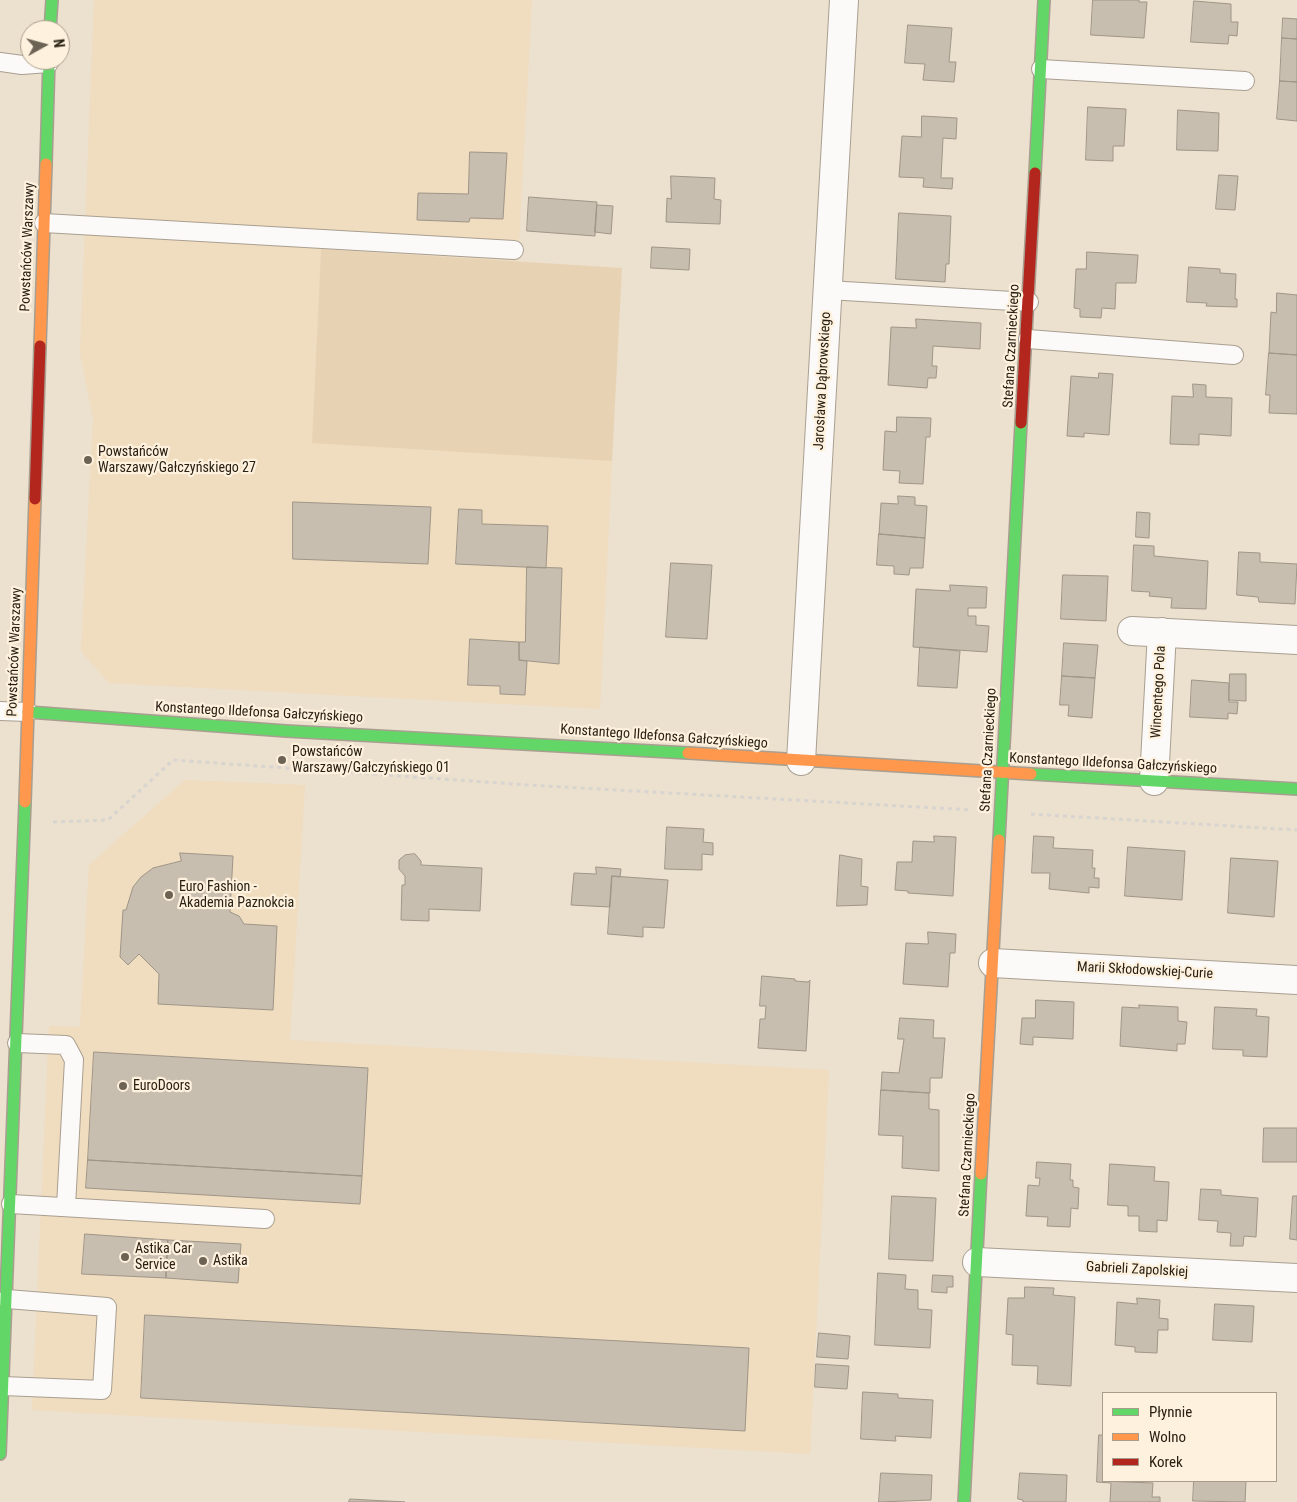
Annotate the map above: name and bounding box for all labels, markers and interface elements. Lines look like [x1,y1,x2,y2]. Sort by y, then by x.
north arrow [20,20,70,70]
text: N [50,38,67,49]
street label: Powstańców Warszawy [17,182,39,312]
street label: Stefana Czarnieckiego [1000,284,1024,408]
street label: Jarosława Dąbrowskiego [811,311,835,451]
place label: Powstańców Warszawy/Gałczyńskiego 27 [98,444,256,477]
marker: Powstańców Warszawy/Gałczyńskiego 27 [82,454,94,466]
street label: Powstańców Warszawy [4,587,26,717]
street label: Wincentego Pola [1148,645,1170,739]
street label: Stefana Czarnieckiego [977,688,1001,812]
street label: Konstantego Ildefonsa Gałczyńskiego [155,699,363,727]
street label: Konstantego Ildefonsa Gałczyńskiego [560,721,768,753]
place label: Powstańców Warszawy/Gałczyńskiego 01 [292,744,450,776]
street label: Konstantego Ildefonsa Gałczyńskiego [1009,750,1217,778]
marker: Powstańców Warszawy/Gałczyńskiego 01 [276,754,288,766]
place label: Euro Fashion - Akademia Paznokcia [179,879,294,912]
marker: Euro Fashion - Akademia Paznokcia [163,889,175,901]
street label: Marii Skłodowskiej-Curie [1077,959,1213,983]
place label: EuroDoors [133,1078,190,1094]
marker: EuroDoors [117,1080,129,1092]
street label: Stefana Czarnieckiego [956,1093,980,1217]
place label: Astika Car Service [135,1241,192,1274]
marker: Astika Car Service [119,1251,131,1263]
place label: Astika [213,1253,248,1269]
marker: Astika [197,1255,209,1267]
street label: Gabrieli Zapolskiej [1085,1259,1189,1281]
legend [1102,1392,1277,1482]
text: Płynnie [1149,1403,1192,1421]
text: Wolno [1149,1428,1186,1446]
text: Korek [1149,1453,1183,1471]

